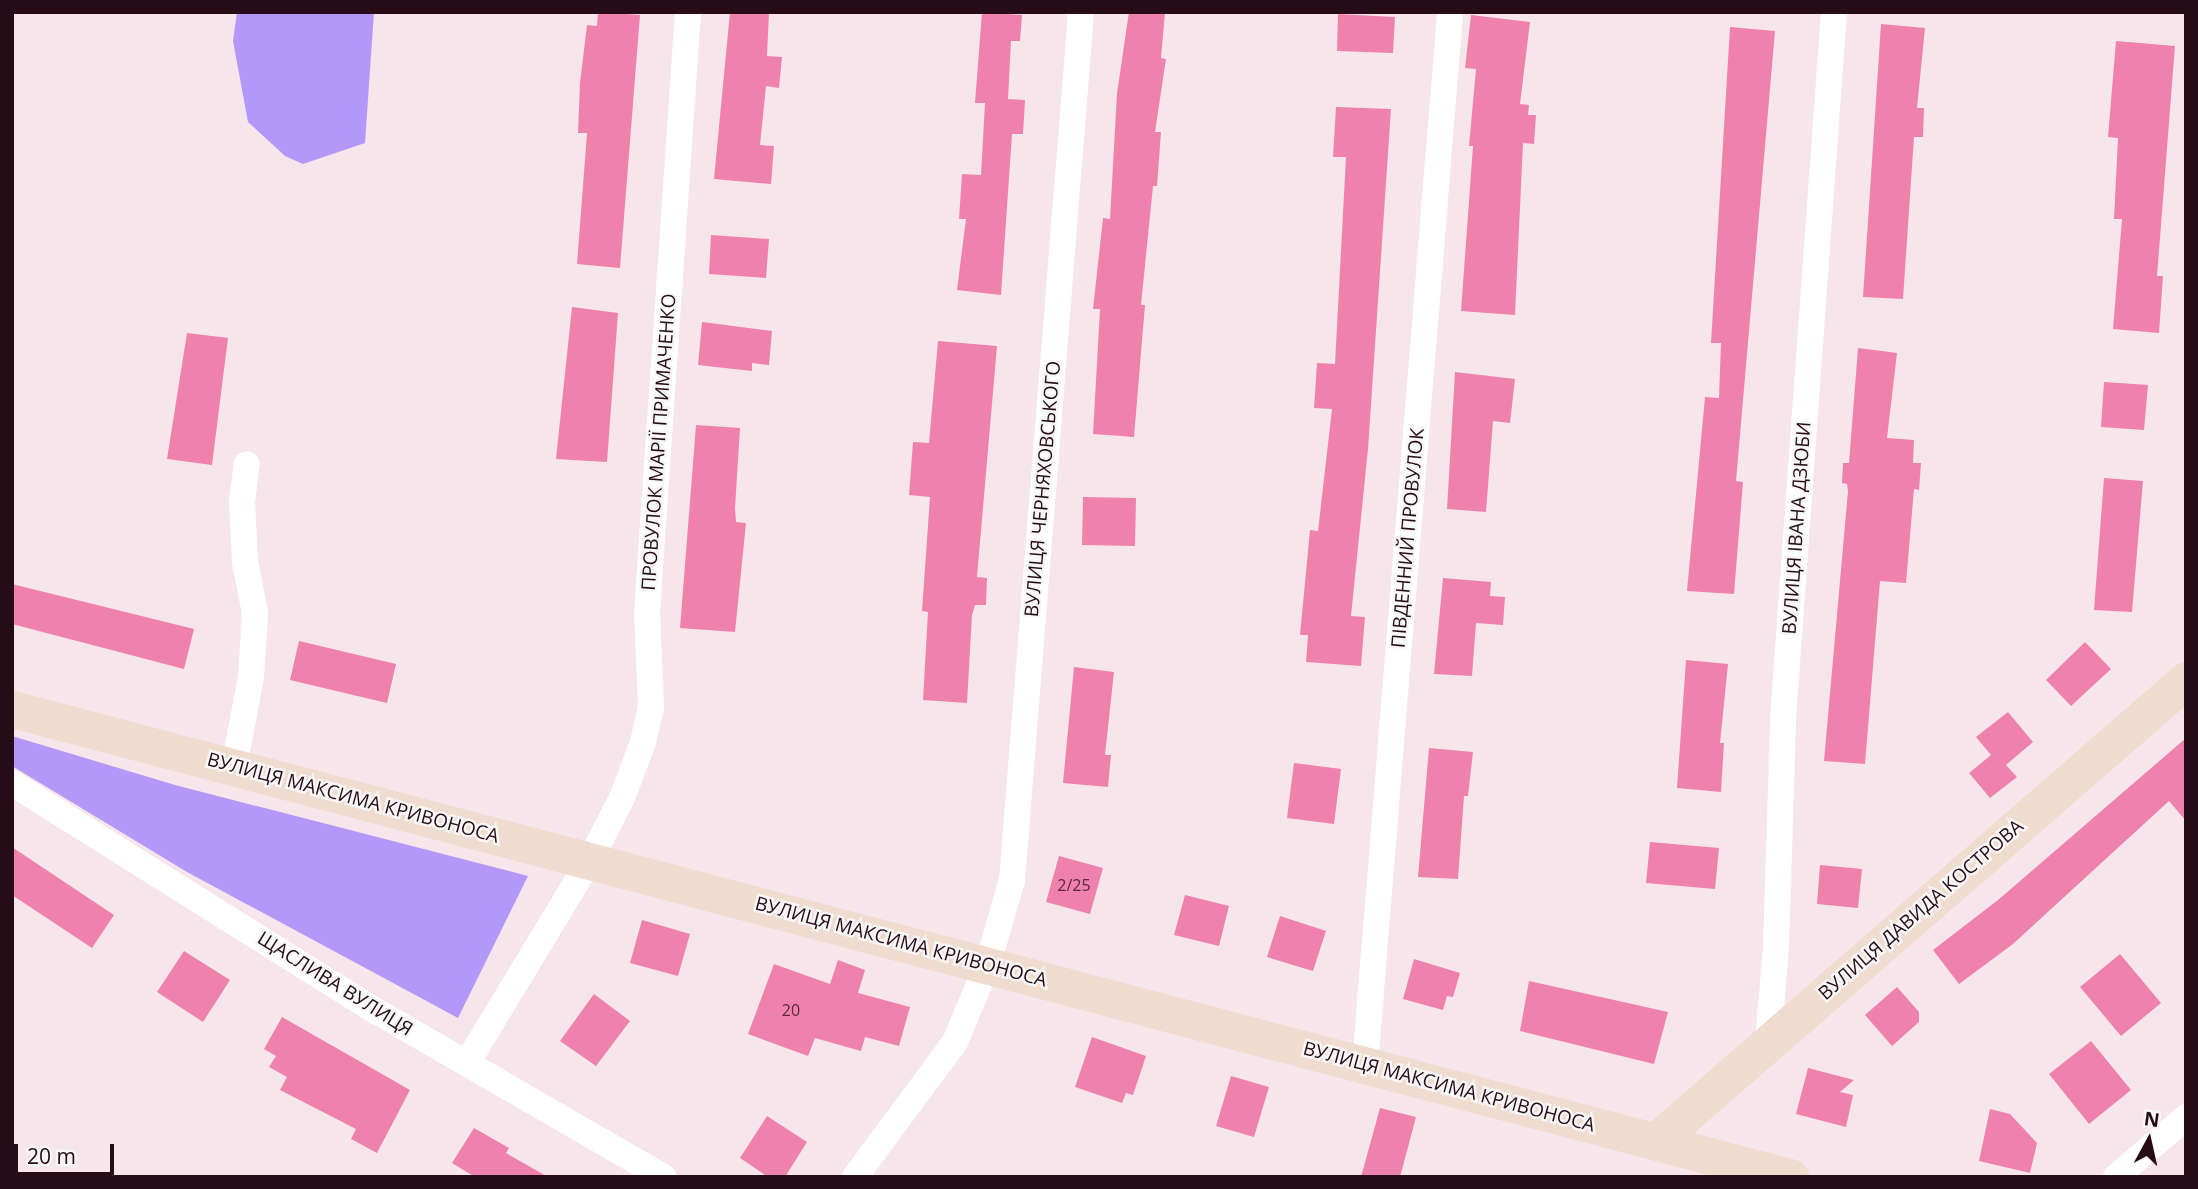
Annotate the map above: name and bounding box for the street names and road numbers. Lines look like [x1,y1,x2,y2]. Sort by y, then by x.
street label: ПРОВУЛОК МАРІЇ ПРИМАЧЕНКО [637,293,681,591]
street label: ВУЛИЦЯ ЧЕРНЯХОВСЬКОГО [1020,360,1066,618]
street label: ВУЛИЦЯ ІВАНА ДЗЮБИ [1778,421,1816,635]
street label: ПІВДЕННИЙ ПРОВУЛОК [1387,427,1429,649]
street label: ВУЛИЦЯ МАКСИМА КРИВОНОСА [205,748,501,848]
street label: ВУЛИЦЯ ДАВИДА КОСТРОВА [1814,815,2028,1005]
street label: ВУЛИЦЯ МАКСИМА КРИВОНОСА [753,892,1049,992]
street label: ЩАСЛИВА ВУЛИЦЯ [253,927,417,1041]
street label: ВУЛИЦЯ МАКСИМА КРИВОНОСА [1301,1037,1597,1137]

